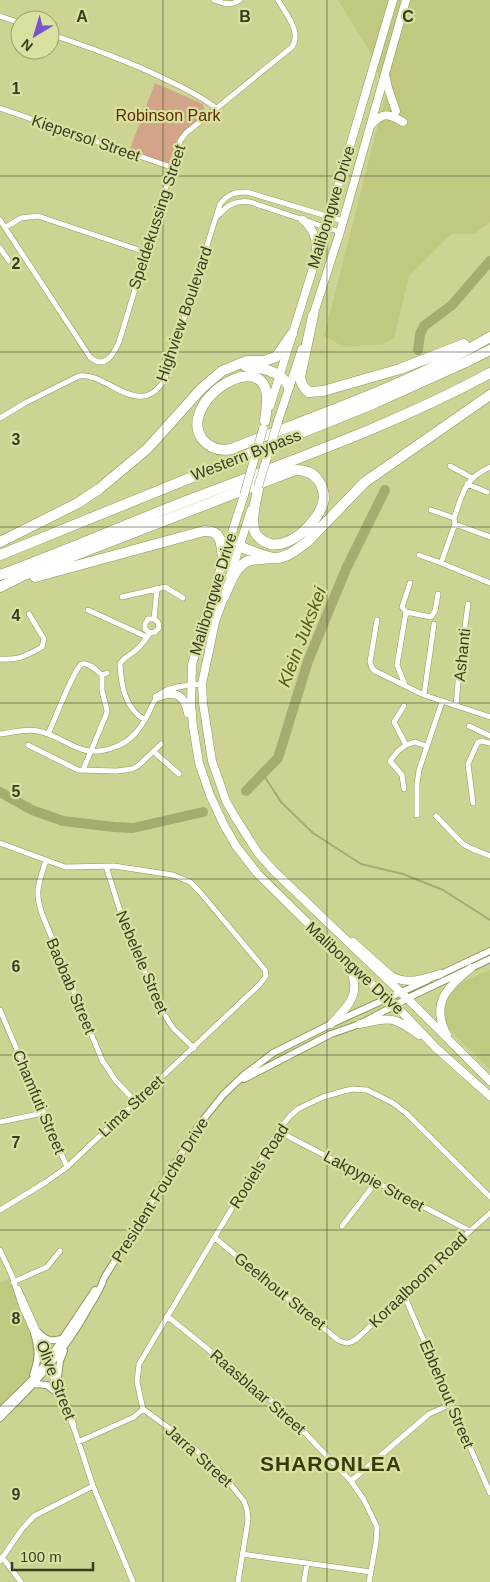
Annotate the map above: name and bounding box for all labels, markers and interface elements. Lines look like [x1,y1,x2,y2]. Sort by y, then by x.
text: A [76,8,88,25]
text: B [239,8,251,25]
text: C [402,8,414,25]
north arrow [10,10,60,60]
text: N [18,36,36,55]
text: 1 [12,80,21,97]
park label: Robinson Park [116,107,221,124]
street label: Kiepersol Street [29,111,143,165]
street label: Speldekussing Street [126,142,189,292]
street label: Malibongwe Drive [304,144,358,270]
street label: Highview Boulevard [153,244,215,384]
text: 2 [12,255,21,272]
street label: Western Bypass [189,426,303,484]
text: 3 [12,431,21,448]
street label: Malibongwe Drive [186,531,240,657]
water label: Klein Jukskei [274,583,331,690]
text: 4 [12,607,21,624]
street label: Ashanti [451,628,473,682]
text: 5 [12,783,21,800]
street label: Nebelele Street [113,908,172,1017]
street label: Malibongwe Drive [303,918,407,1018]
street label: Baobab Street [43,936,99,1037]
text: 6 [12,958,21,975]
street label: Chamfuti Street [9,1048,69,1157]
street label: Lima Street [95,1072,167,1140]
street label: President Fouche Drive [108,1115,212,1265]
street label: Rooiels Road [226,1121,292,1211]
text: 7 [12,1134,21,1151]
street label: Lakpypie Street [321,1147,428,1215]
street label: Koraalboom Road [366,1229,470,1331]
street label: Geelhout Street [231,1249,329,1333]
text: 8 [12,1310,21,1327]
street label: Ebbehout Street [417,1337,478,1451]
street label: Olive Street [33,1338,79,1423]
street label: Raasblaar Street [207,1346,309,1438]
street label: Jarra Street [162,1422,236,1491]
district label: SHARONLEA [260,1452,402,1475]
text: 9 [12,1486,21,1503]
scale bar [12,1540,94,1572]
text: 100 m [20,1548,62,1565]

